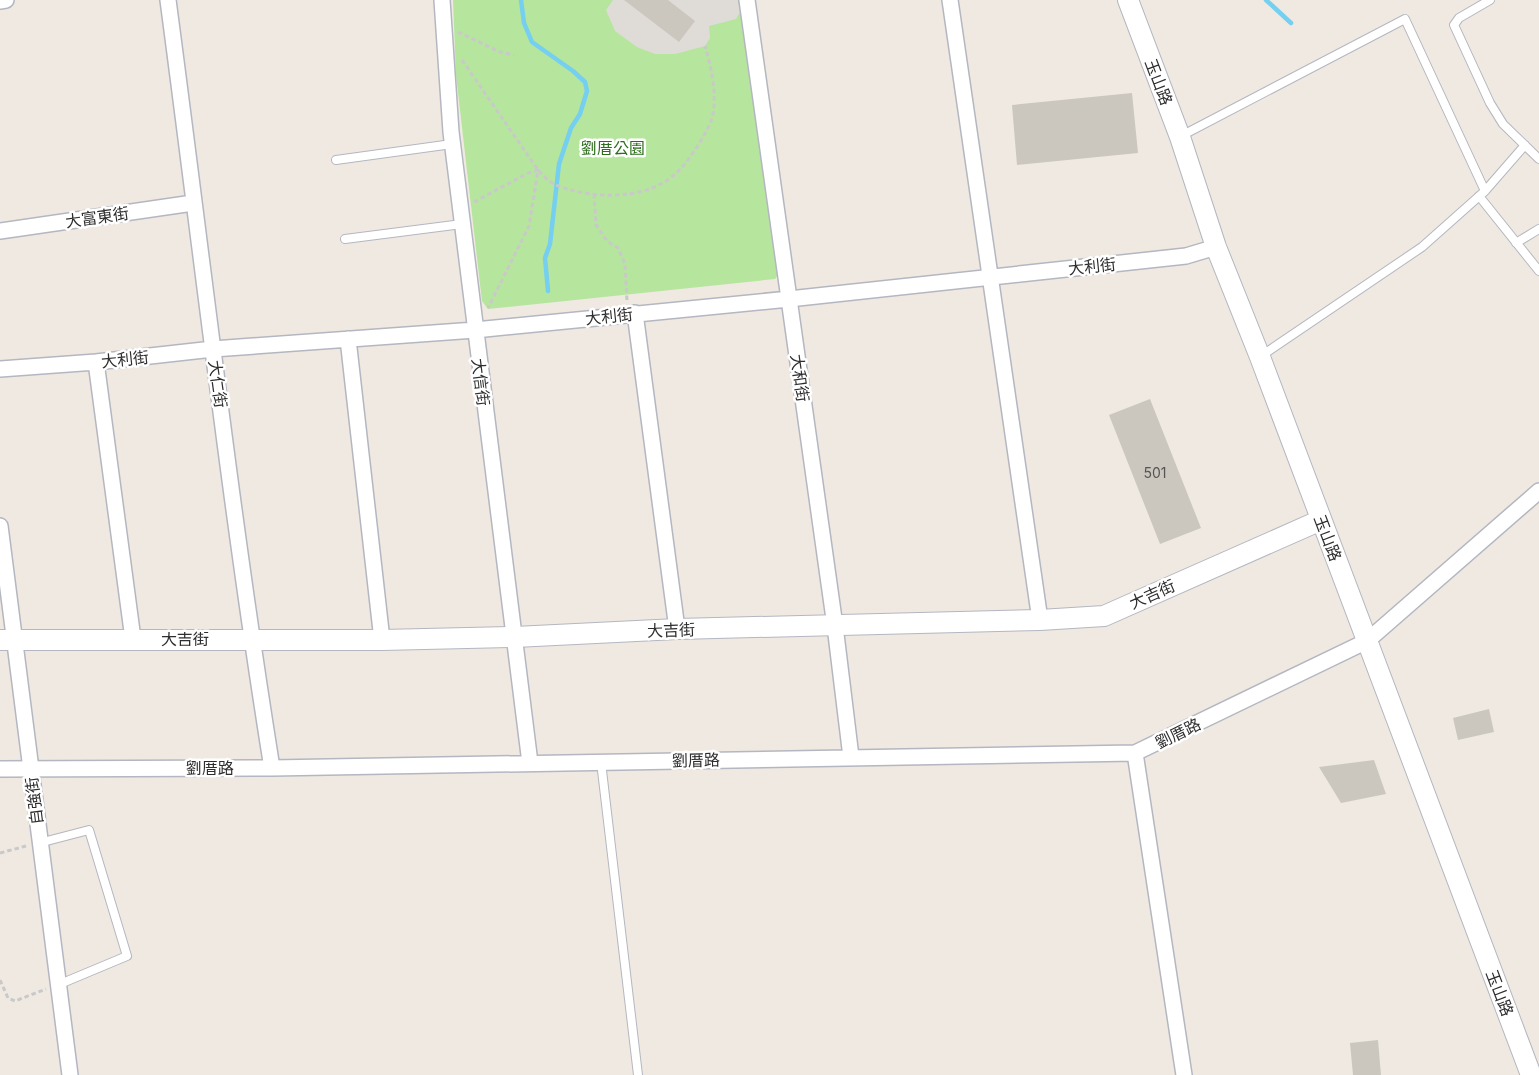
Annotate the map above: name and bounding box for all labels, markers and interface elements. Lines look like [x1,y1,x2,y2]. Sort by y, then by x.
street label: 玉山路 [1141,56,1177,108]
park label: 劉厝公園 [581,138,645,158]
street label: 大富東街 [64,203,130,231]
street label: 大利街 [1067,254,1117,278]
street label: 大利街 [584,304,634,328]
street label: 大利街 [100,347,150,371]
street label: 大和街 [787,353,813,403]
street label: 大信街 [468,357,494,407]
street label: 大仁街 [205,359,231,409]
house number: 501 [1143,464,1167,481]
street label: 玉山路 [1310,512,1346,564]
street label: 大吉街 [1126,575,1178,613]
street label: 大吉街 [647,619,695,641]
street label: 大吉街 [161,629,209,649]
street label: 劉厝路 [1152,713,1204,753]
street label: 劉厝路 [672,750,720,770]
street label: 劉厝路 [186,758,234,778]
street label: 自強街 [21,776,47,826]
street label: 玉山路 [1482,967,1518,1019]

